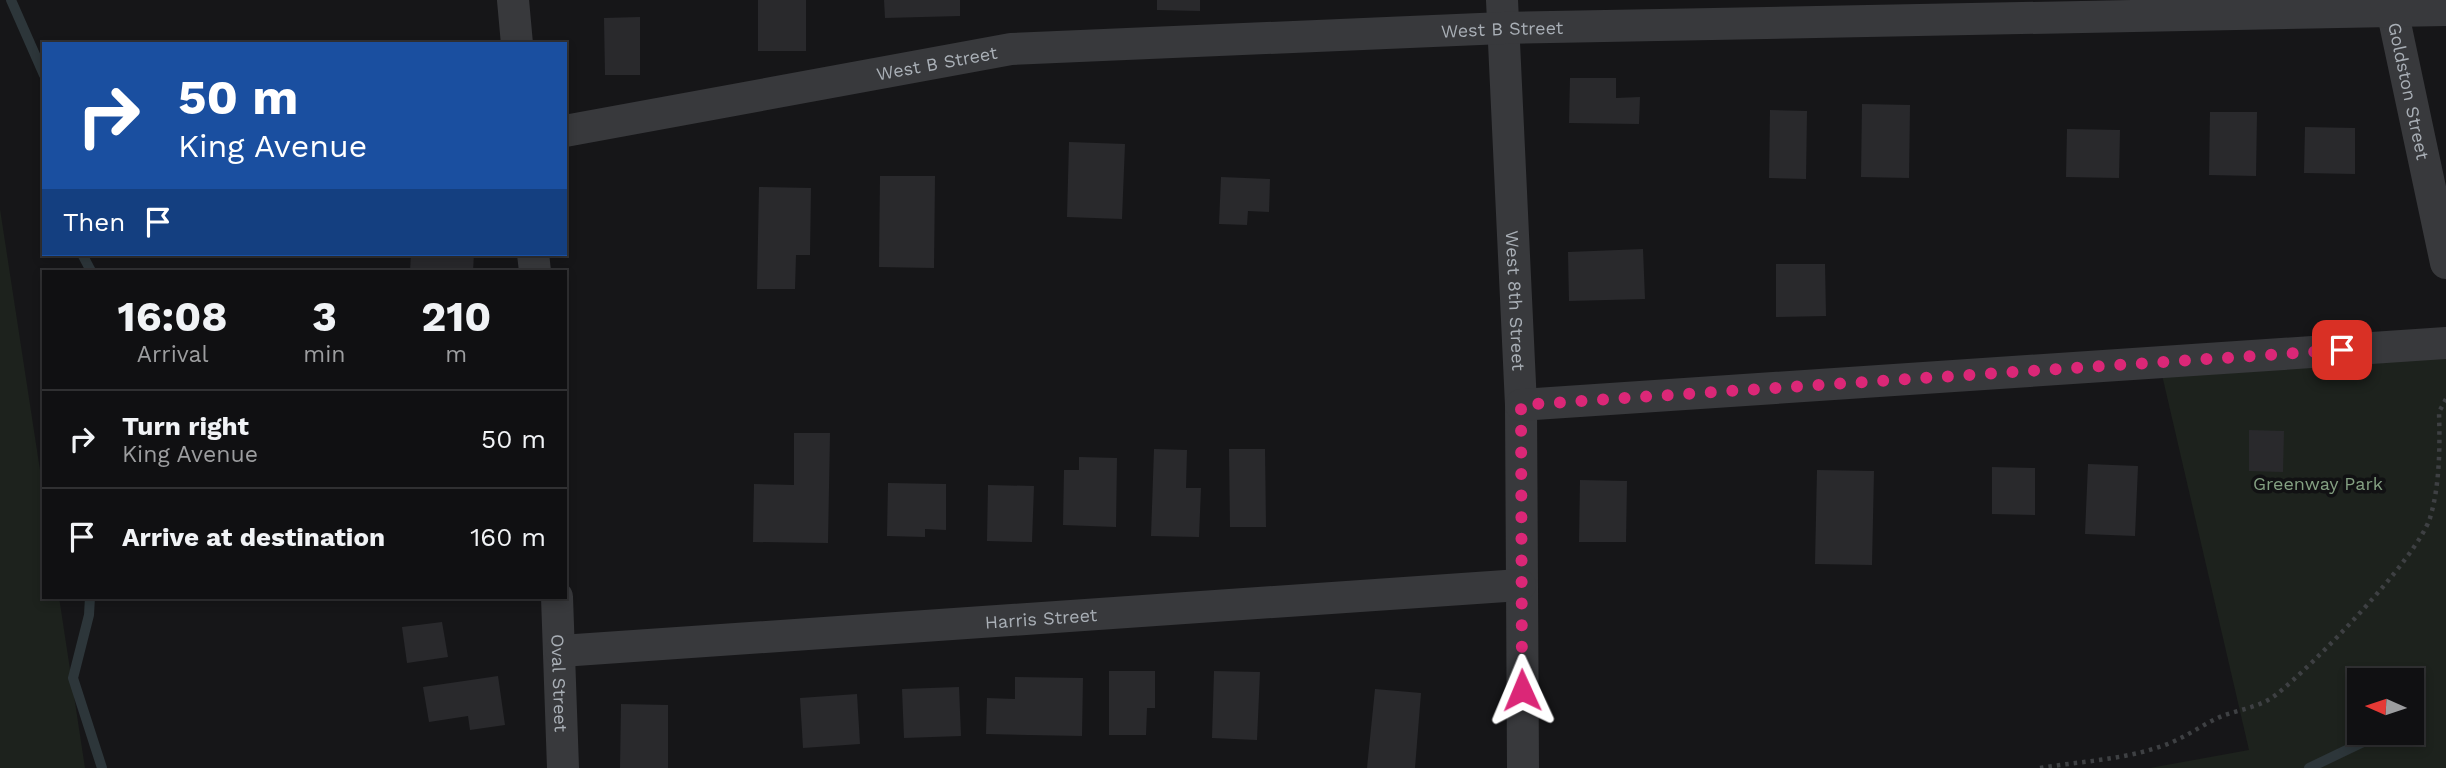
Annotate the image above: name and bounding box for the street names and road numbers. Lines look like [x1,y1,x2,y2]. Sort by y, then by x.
street label: West B Street [1440,16,1564,41]
street label: Goldston Street [2385,20,2434,162]
street label: West B Street [875,41,999,84]
street label: West 8th Street [1502,230,1530,372]
street label: Harris Street [984,604,1098,632]
street label: Oval Street [548,634,572,733]

